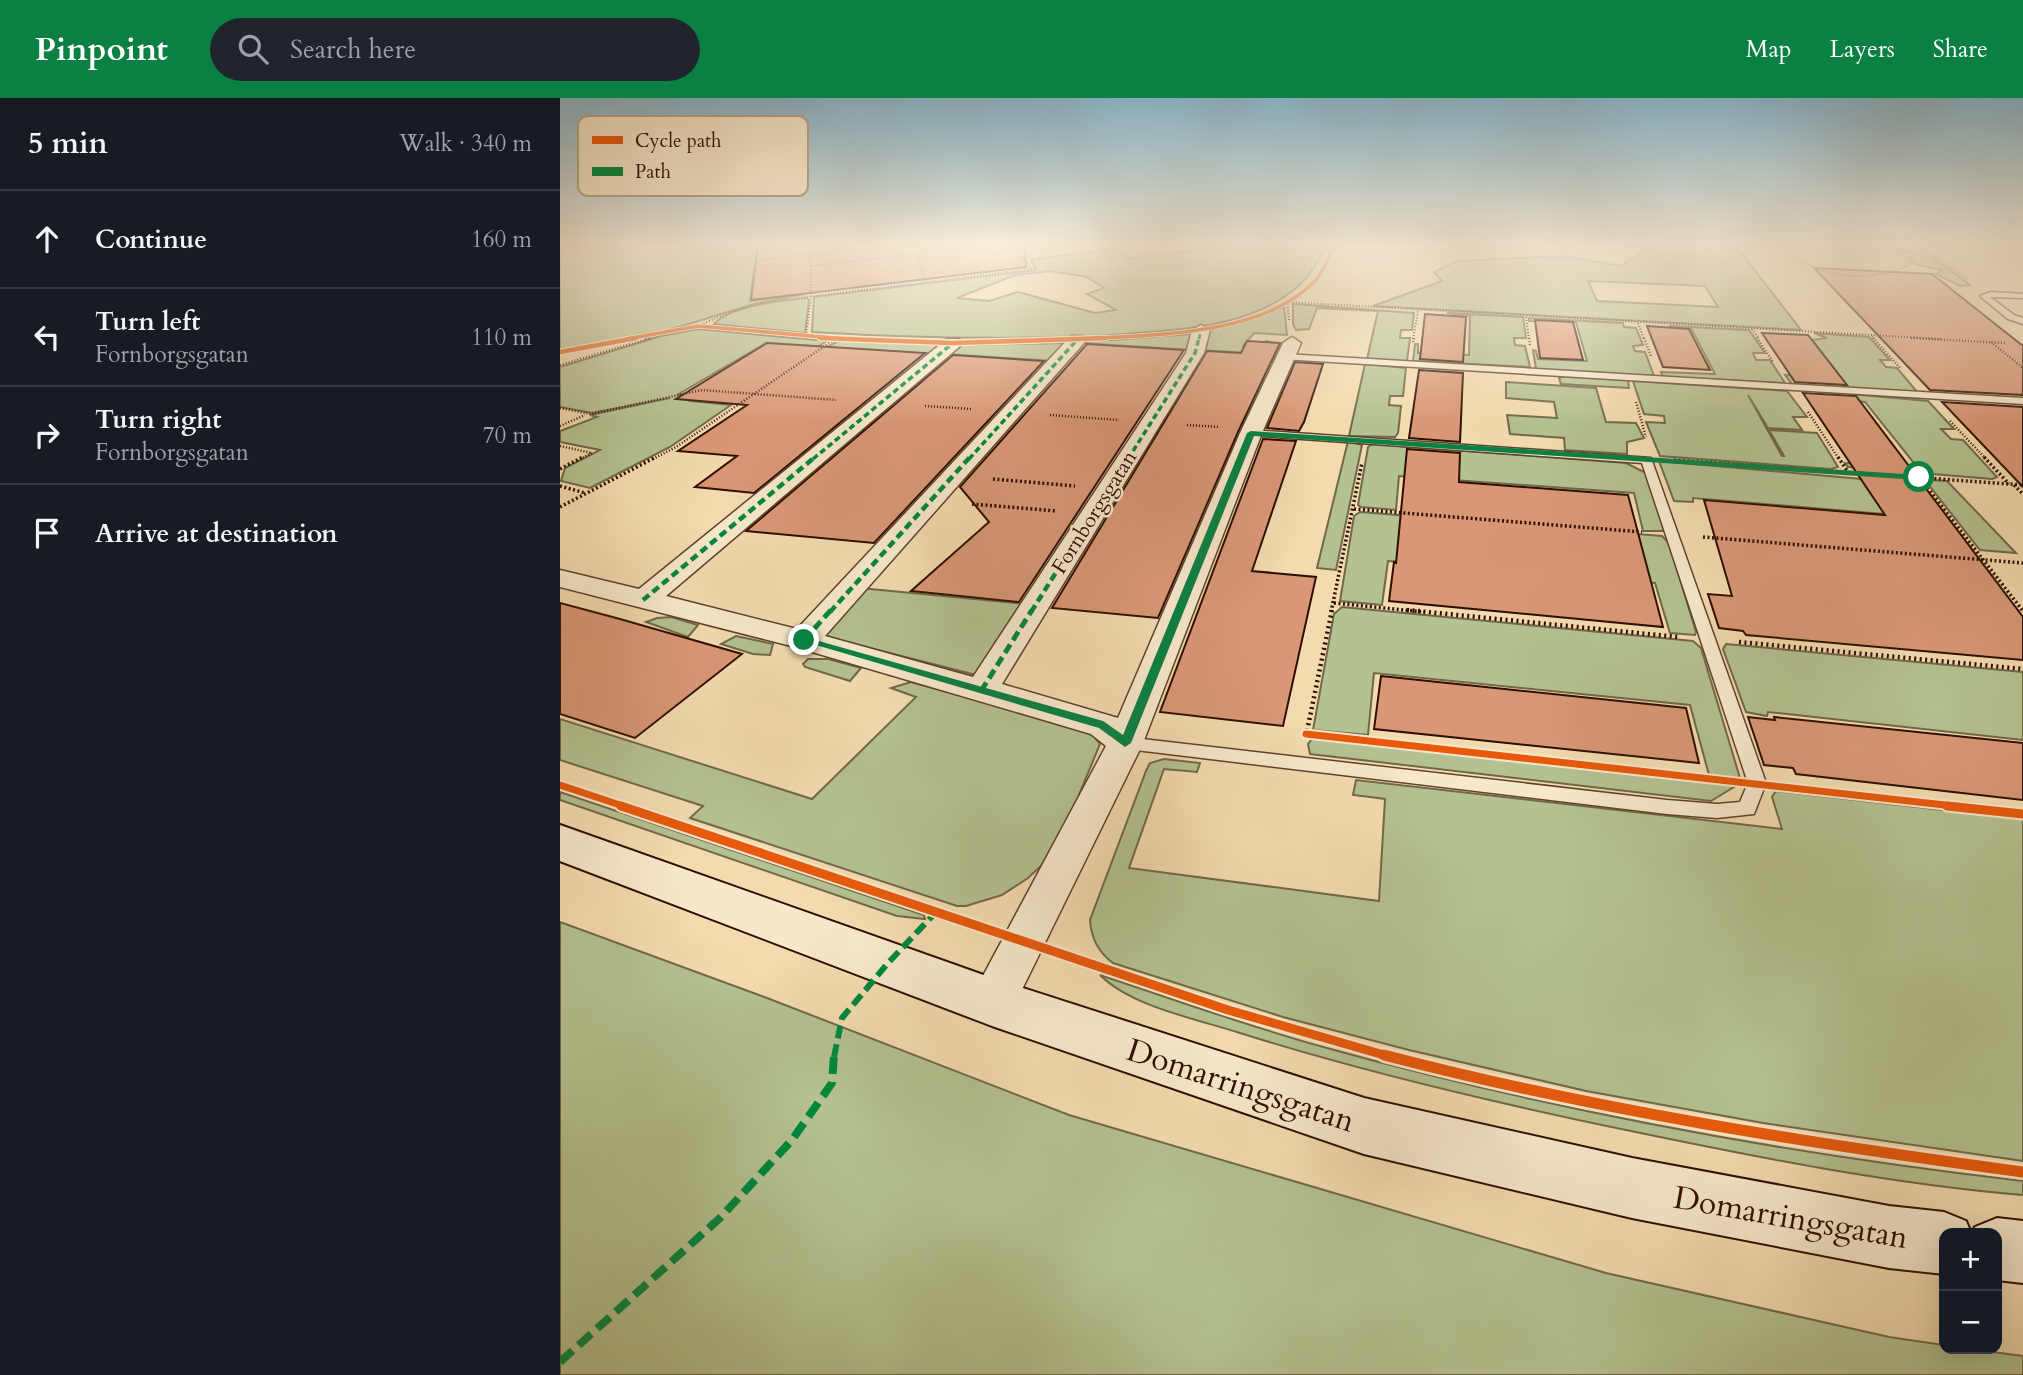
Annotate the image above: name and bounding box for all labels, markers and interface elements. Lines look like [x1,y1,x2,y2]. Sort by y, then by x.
search box [210,18,700,81]
text: Pinpoint [35,27,168,72]
icon: search [234,30,272,68]
text: Search here [290,32,416,67]
text: Map [1746,33,1792,66]
text: Layers [1830,33,1895,66]
text: Share [1933,33,1988,66]
legend [578,116,808,196]
text: 5 min [28,123,108,164]
text: Walk · 340 m [399,128,532,159]
text: Cycle path [635,128,722,154]
text: Path [635,159,671,185]
icon: ahead [28,220,66,258]
text: Continue [95,222,207,257]
text: 160 m [471,224,532,255]
text: Turn left [95,304,200,339]
icon: left [28,318,66,356]
text: 110 m [471,322,532,353]
text: Fornborgsgatan [95,339,249,370]
text: Turn right [95,402,222,437]
icon: right [28,416,66,454]
text: 70 m [483,420,532,451]
text: Fornborgsgatan [95,437,249,468]
street label: Fornborgsgatan [1045,445,1144,580]
route start [1903,461,1934,492]
icon: arrive [28,514,66,552]
text: Arrive at destination [95,516,338,551]
route end [788,624,819,655]
street label: Domarringsgatan [1121,1028,1360,1144]
street label: Domarringsgatan [1670,1176,1911,1260]
map controls [1939,1228,2002,1354]
button: + [1939,1228,2002,1291]
button: − [1939,1291,2002,1354]

